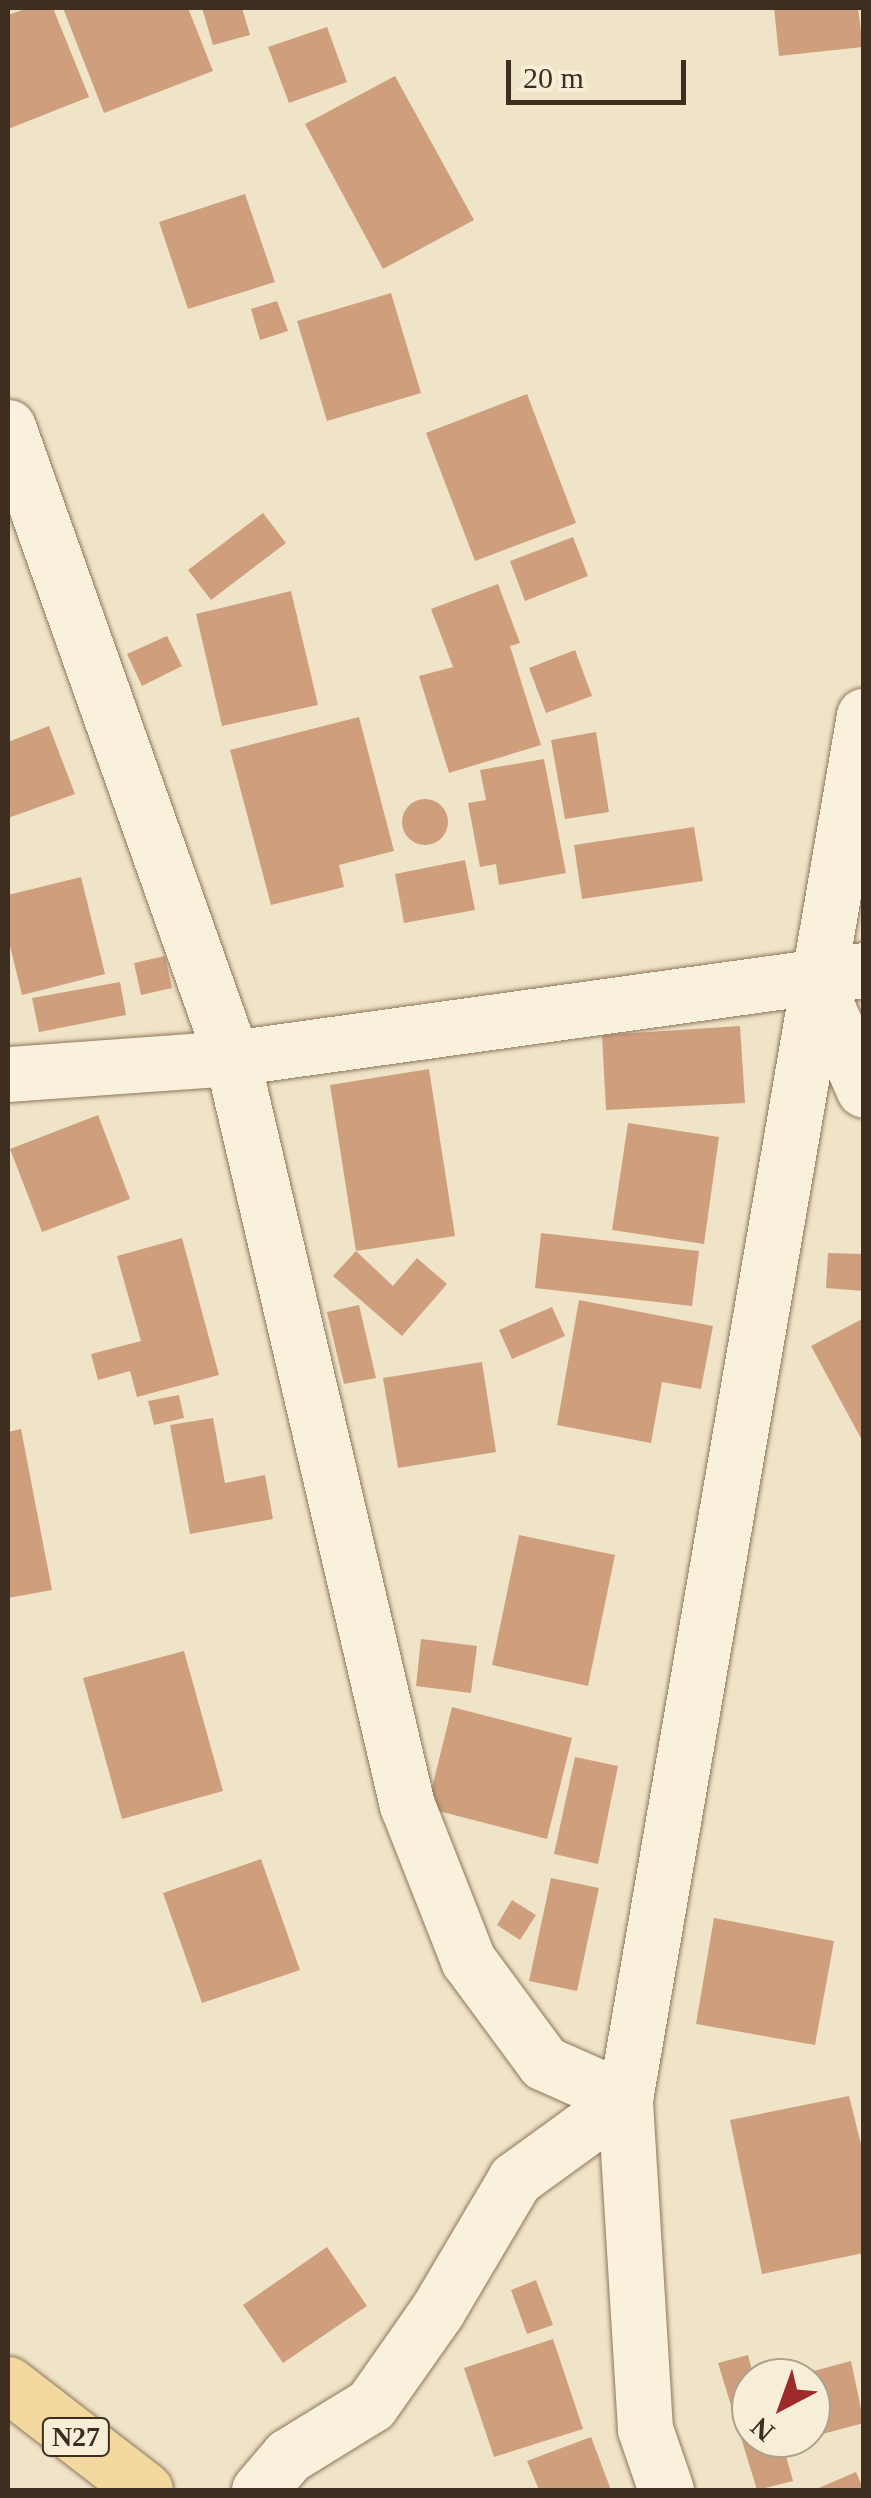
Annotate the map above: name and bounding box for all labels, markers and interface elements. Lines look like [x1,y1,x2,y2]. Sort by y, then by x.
scale bar [511,40,691,102]
text: 20 m [523,61,584,94]
north arrow [731,2358,831,2458]
text: N [745,2411,780,2448]
road number: N27 [41,2414,111,2460]

